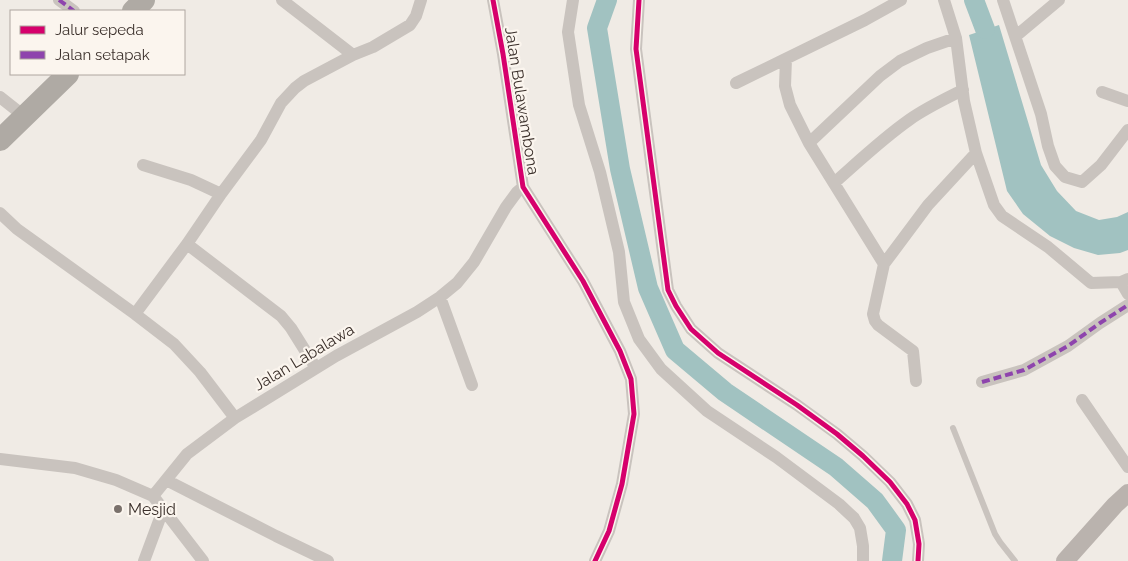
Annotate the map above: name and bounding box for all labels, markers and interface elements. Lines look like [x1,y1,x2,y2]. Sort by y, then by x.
legend [10,10,185,75]
text: Jalur sepeda [55,21,144,39]
street label: Jalan Bulawambona [501,26,543,176]
text: Jalan setapak [55,46,150,64]
street label: Jalan Labalawa [250,320,358,394]
place label: Mesjid [128,500,176,519]
marker: Mesjid [112,503,124,515]

